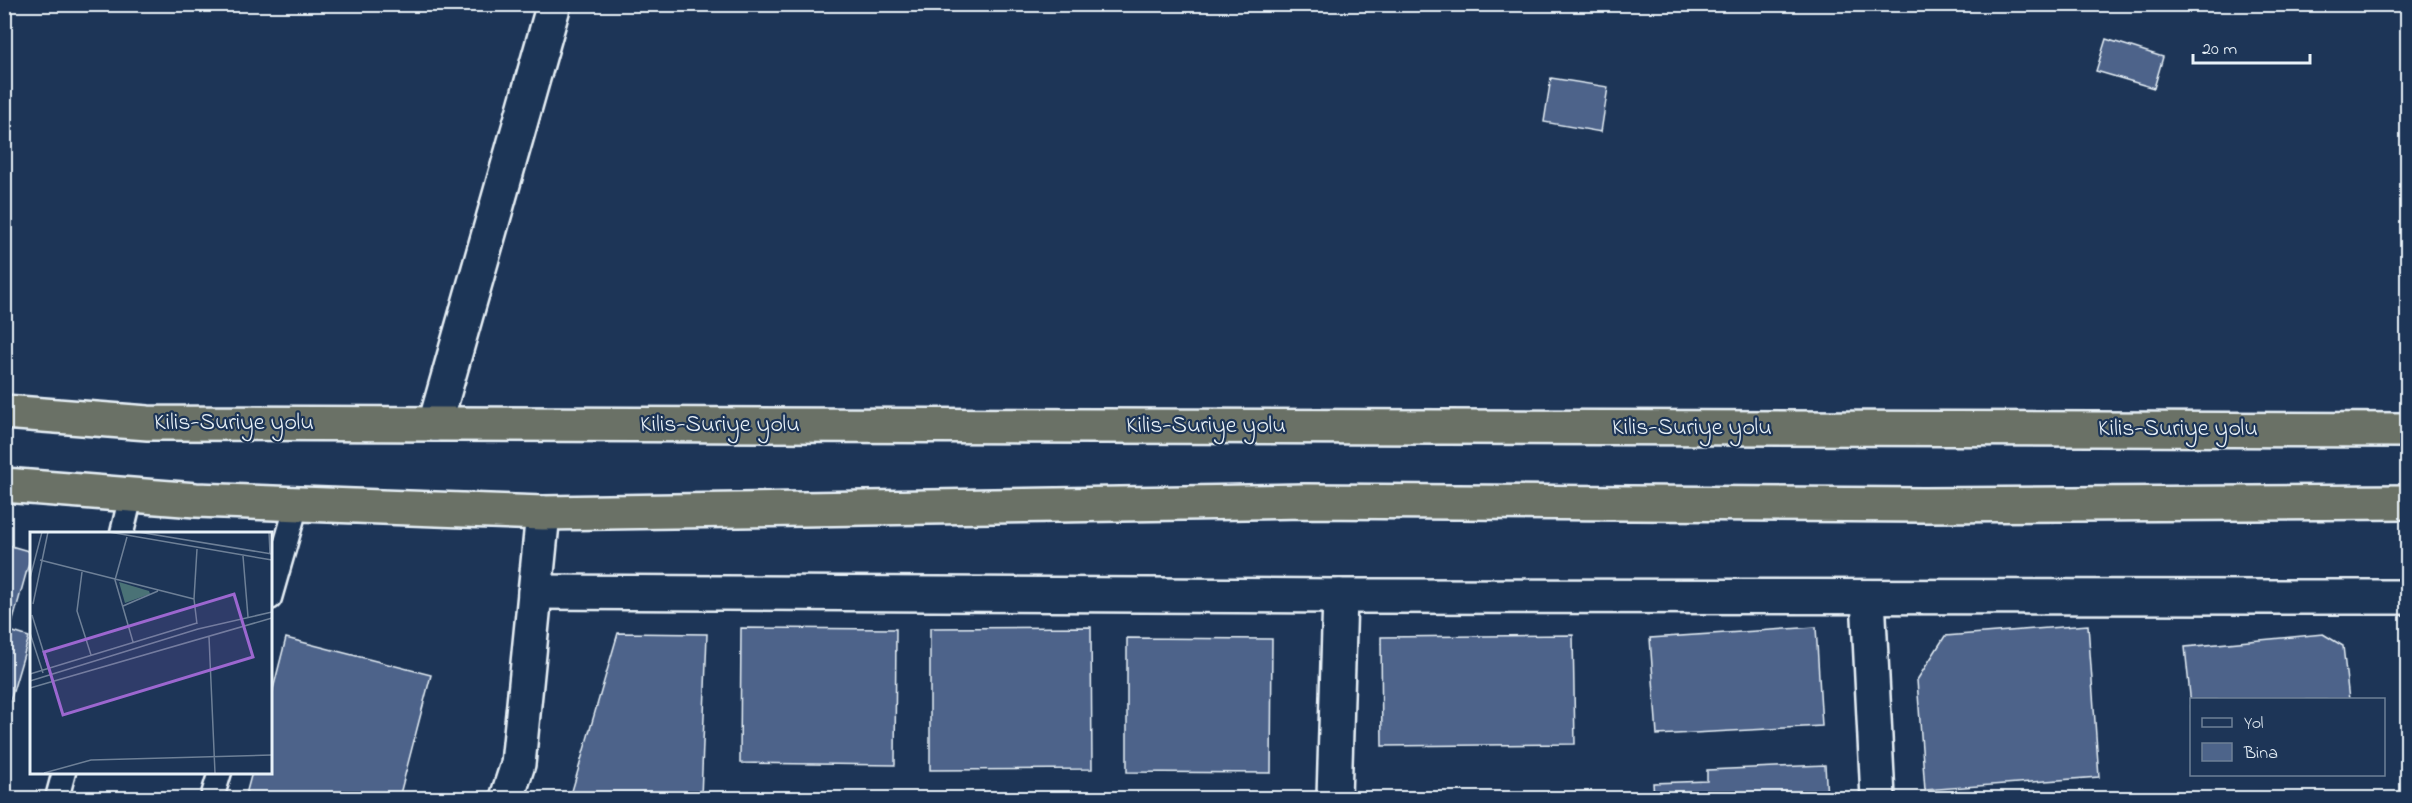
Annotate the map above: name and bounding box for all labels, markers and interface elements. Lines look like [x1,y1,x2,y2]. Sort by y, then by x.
scale bar [2193,27,2310,65]
text: 20 m [2202,37,2237,63]
street label: Kilis-Suriye yolu [154,406,314,442]
street label: Kilis-Suriye yolu [640,408,800,444]
street label: Kilis-Suriye yolu [1126,409,1286,445]
street label: Kilis-Suriye yolu [1612,411,1772,447]
street label: Kilis-Suriye yolu [2098,412,2258,448]
inset map [30,532,272,773]
legend [2190,698,2385,776]
text: Yol [2244,711,2264,737]
text: Bina [2243,741,2278,767]

